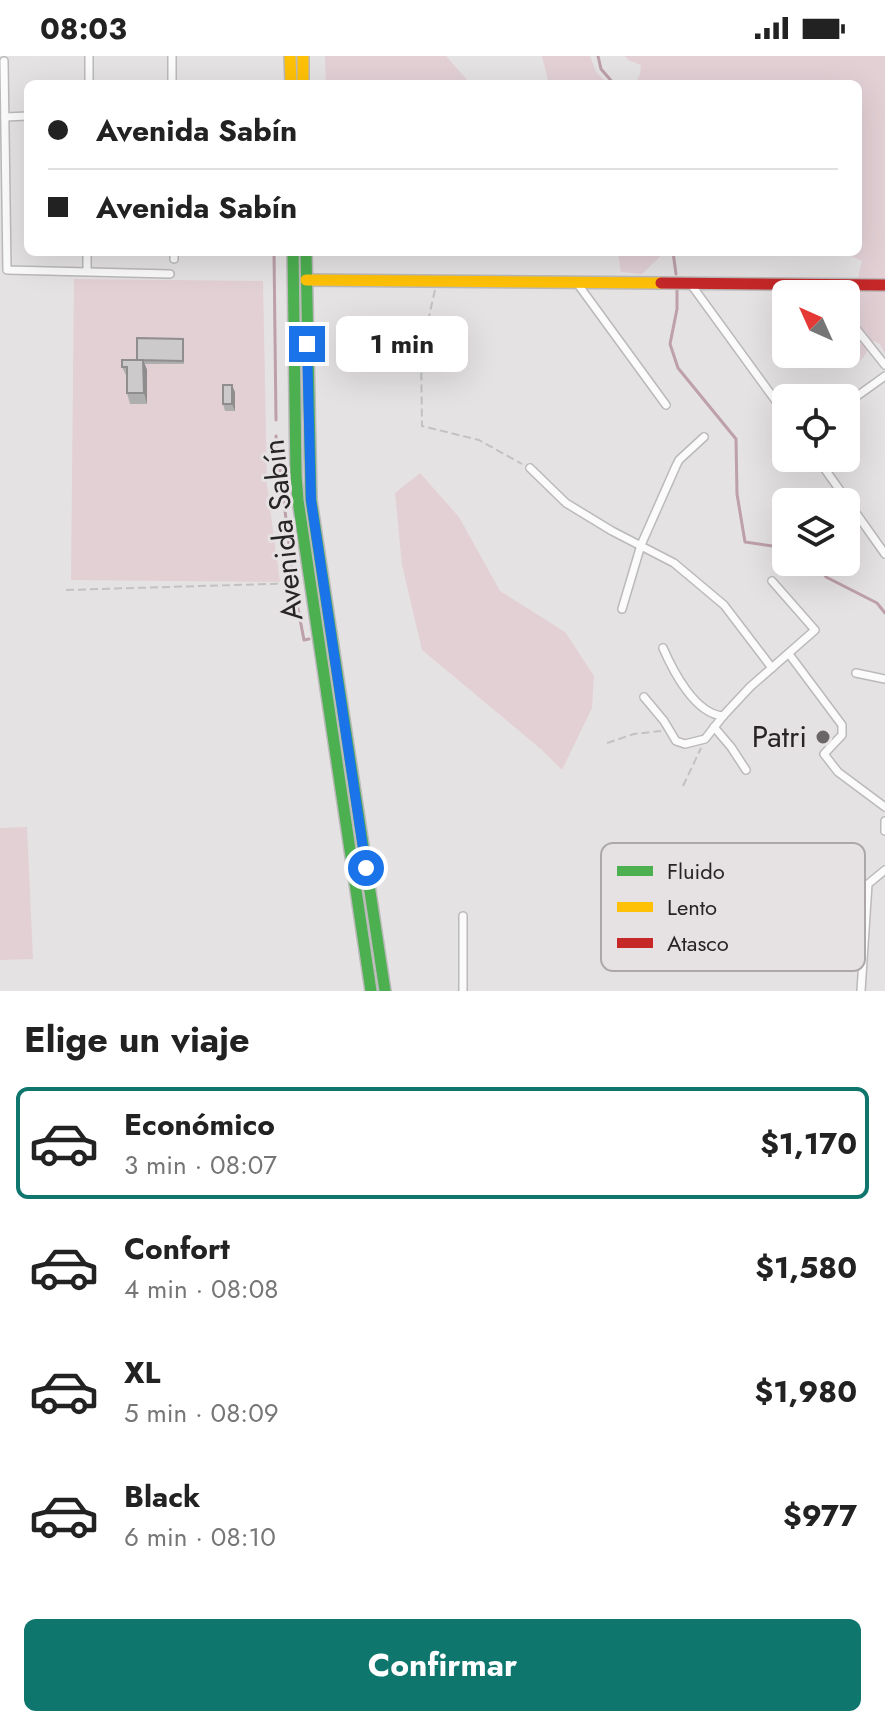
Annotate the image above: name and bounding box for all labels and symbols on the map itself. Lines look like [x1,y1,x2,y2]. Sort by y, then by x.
north arrow [772,280,860,368]
callout: 1 min [335,316,467,372]
route end [289,326,325,362]
street label: Avenida Sabín [252,437,313,623]
place label: Patri [752,715,807,758]
marker: Patri [814,728,832,746]
legend [601,843,865,971]
route start [348,850,384,886]
text: Fluido [667,855,725,887]
text: Lento [667,891,717,923]
text: Atasco [667,927,729,959]

